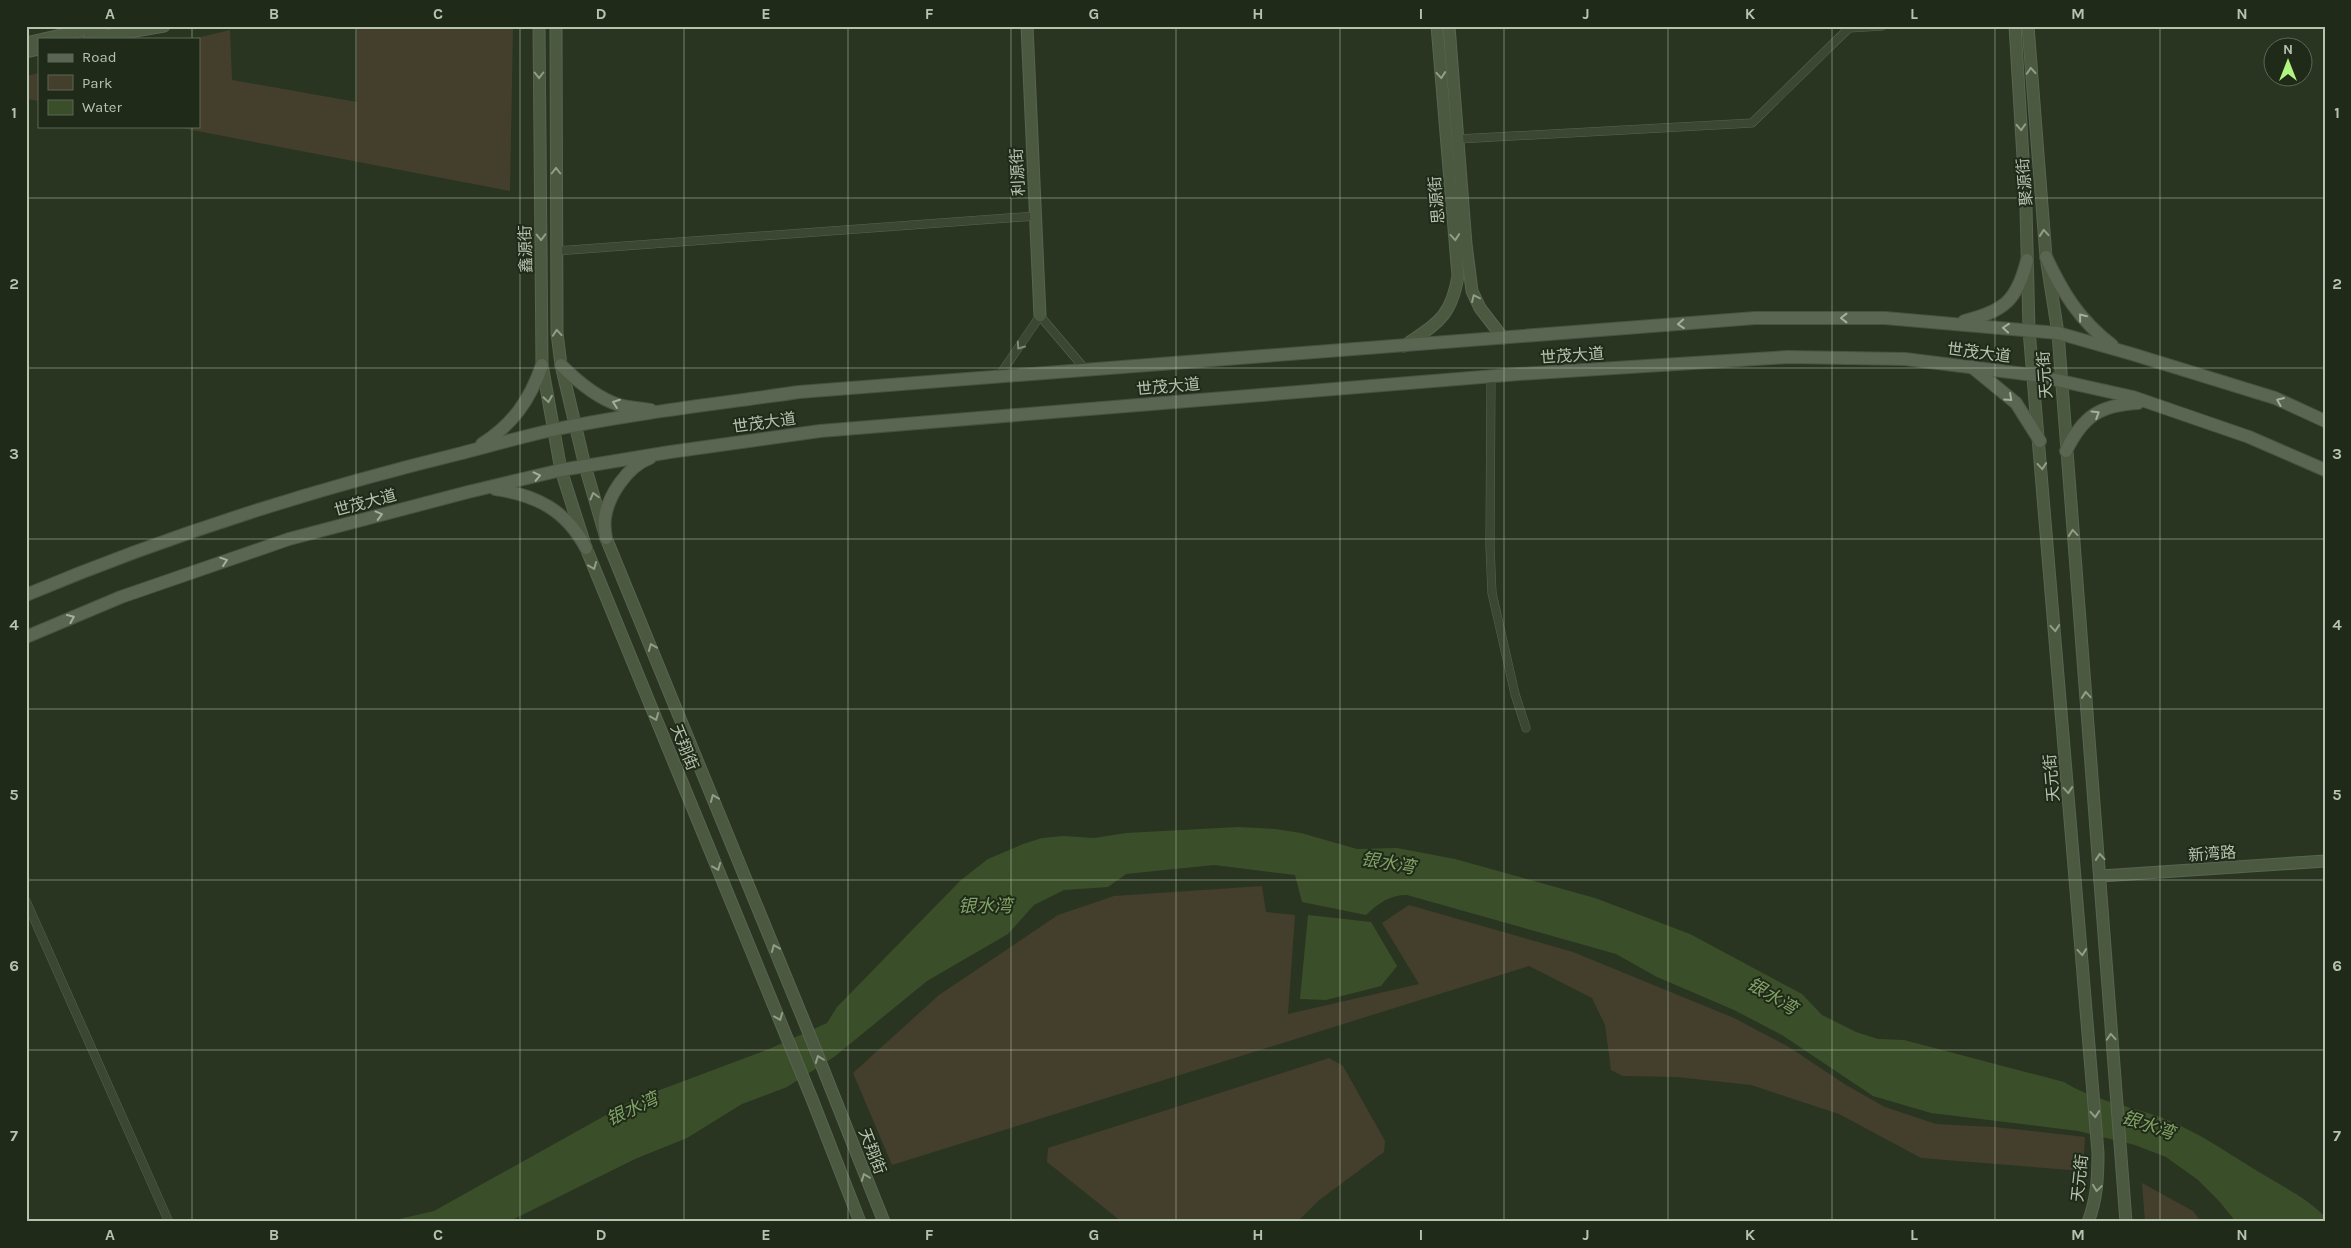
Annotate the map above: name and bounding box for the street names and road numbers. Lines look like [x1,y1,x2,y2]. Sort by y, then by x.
street label: 利源街 [1007,148,1028,196]
street label: 聚源街 [2013,157,2036,207]
street label: 思源街 [1425,175,1448,225]
street label: 鑫源街 [516,225,535,273]
street label: 世茂大道 [1946,339,2012,366]
street label: 世茂大道 [1539,344,1605,367]
street label: 天元街 [2033,350,2056,400]
street label: 世茂大道 [1135,374,1201,399]
street label: 世茂大道 [731,409,797,436]
street label: 世茂大道 [332,485,399,520]
street label: 天翔街 [667,721,702,773]
street label: 天元街 [2040,753,2063,803]
street label: 新湾路 [2187,842,2237,865]
street label: 天翔街 [855,1125,890,1177]
street label: 天元街 [2068,1153,2091,1203]

